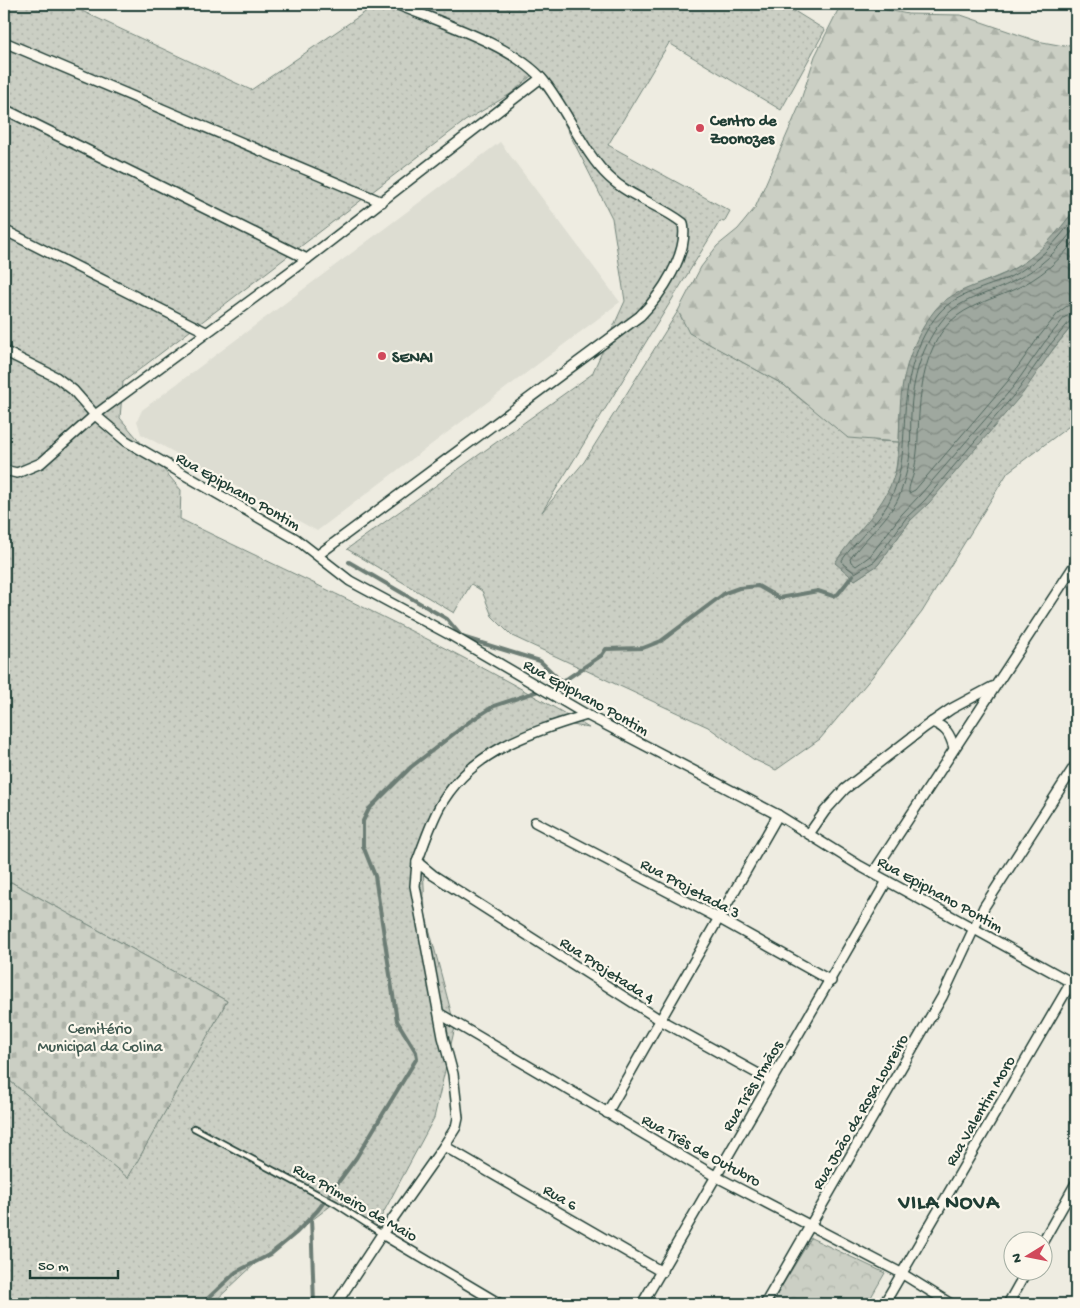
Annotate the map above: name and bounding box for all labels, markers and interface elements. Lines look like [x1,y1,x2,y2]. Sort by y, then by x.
place label: Centro de Zoonozes [709,113,777,150]
marker: Centro de Zoonozes [694,122,706,134]
marker: SENAI [376,350,388,362]
place label: SENAI [392,350,433,369]
street label: Rua Epiphano Pontim [171,450,304,537]
street label: Rua Epiphano Pontim [519,657,652,742]
street label: Rua Epiphano Pontim [873,854,1006,939]
street label: Rua Projetada 3 [636,856,742,924]
street label: Rua Projetada 4 [555,934,657,1010]
park label: Cemitério Municipal da Colina [37,1021,164,1058]
street label: Rua João da Rosa Loureiro [810,1032,914,1194]
street label: Rua Três Irmãos [720,1037,789,1136]
street label: Rua Valentim Moro [943,1053,1021,1170]
street label: Rua Três de Outubro [637,1111,763,1193]
street label: Rua Primeiro de Maio [289,1161,420,1247]
street label: Rua 6 [539,1182,581,1217]
district label: VILA NOVA [897,1192,1000,1217]
north arrow [1002,1230,1052,1280]
scale bar [30,1248,118,1280]
text: N [1008,1252,1027,1264]
text: 50 m [38,1258,69,1276]

